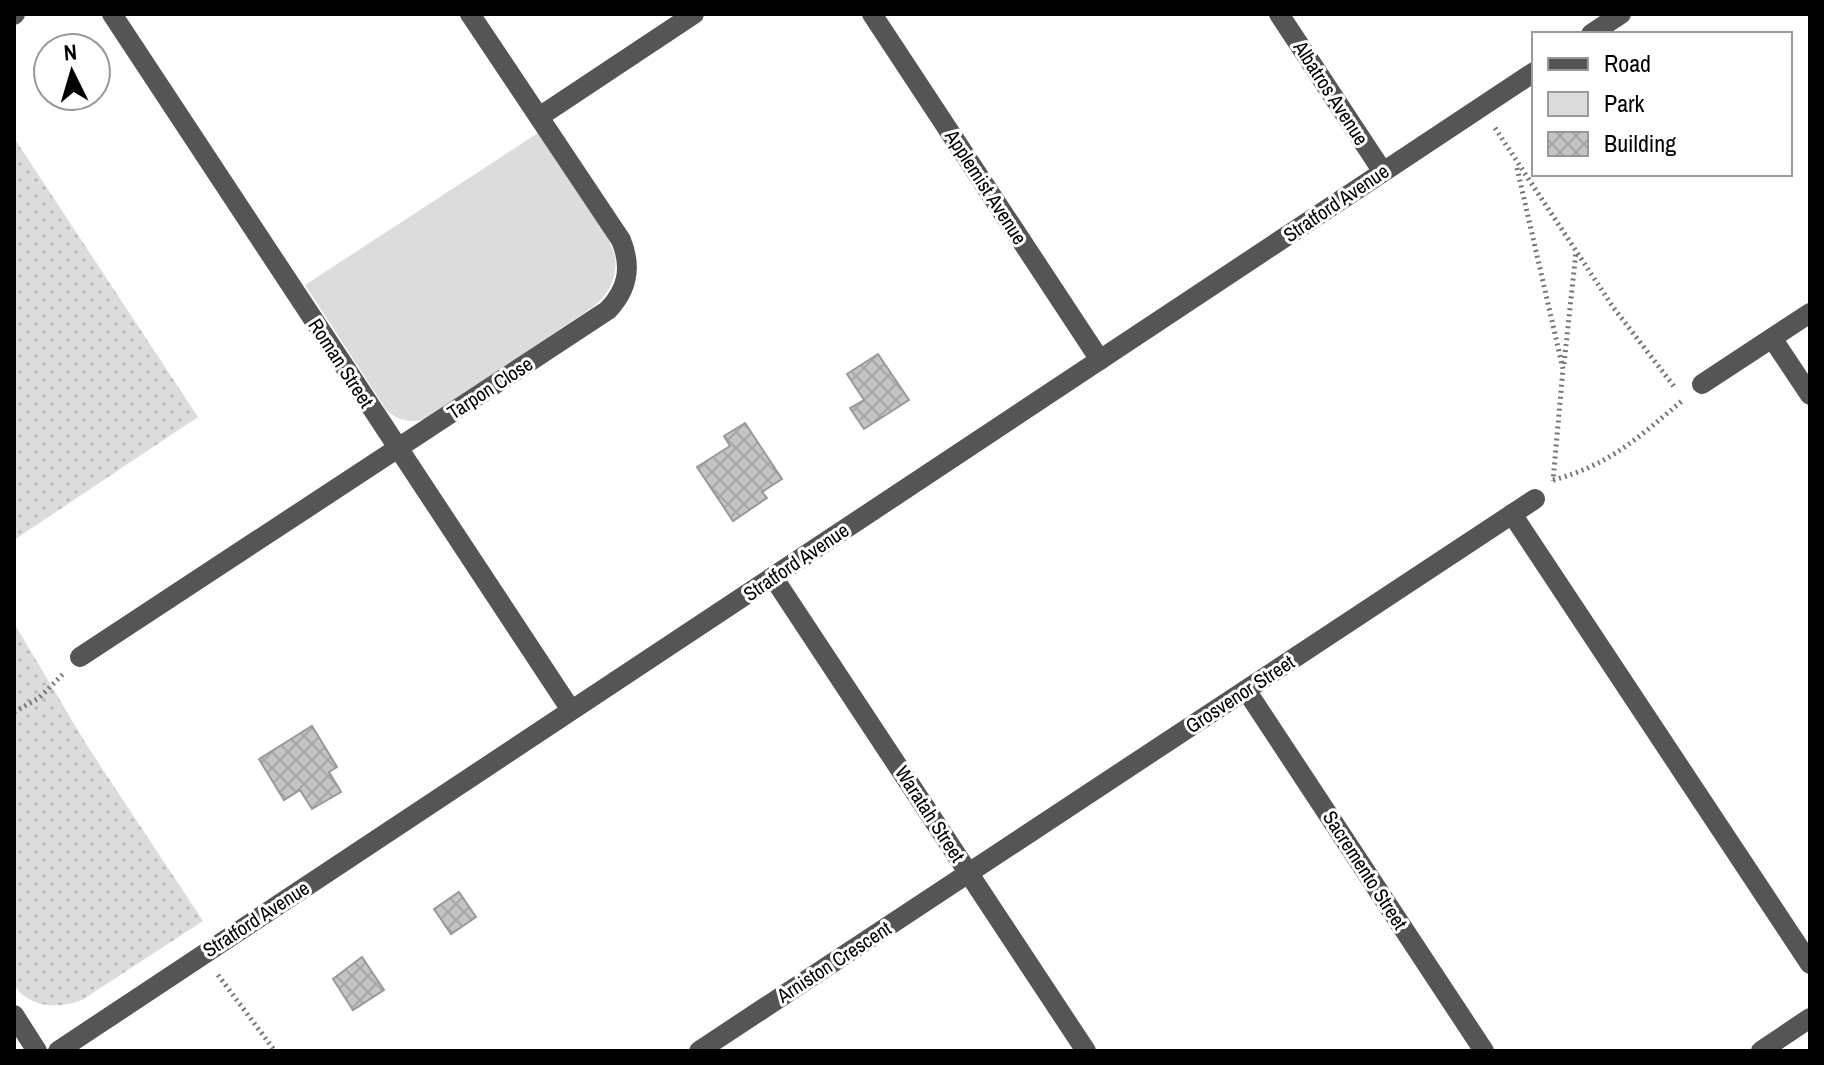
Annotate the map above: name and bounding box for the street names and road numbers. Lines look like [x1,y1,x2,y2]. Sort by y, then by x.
street label: Albatros Avenue [1287,35,1375,150]
street label: Applemist Avenue [939,123,1034,249]
street label: Stratford Avenue [1278,157,1394,248]
street label: Roman Street [303,313,381,413]
street label: Tarpon Close [442,350,538,425]
street label: Stratford Avenue [738,516,854,607]
street label: Grosvenor Street [1180,648,1300,739]
street label: Waratah Street [889,760,972,867]
street label: Sacremento Street [1317,805,1414,935]
street label: Stratford Avenue [197,874,314,963]
street label: Arniston Crescent [770,914,896,1009]

